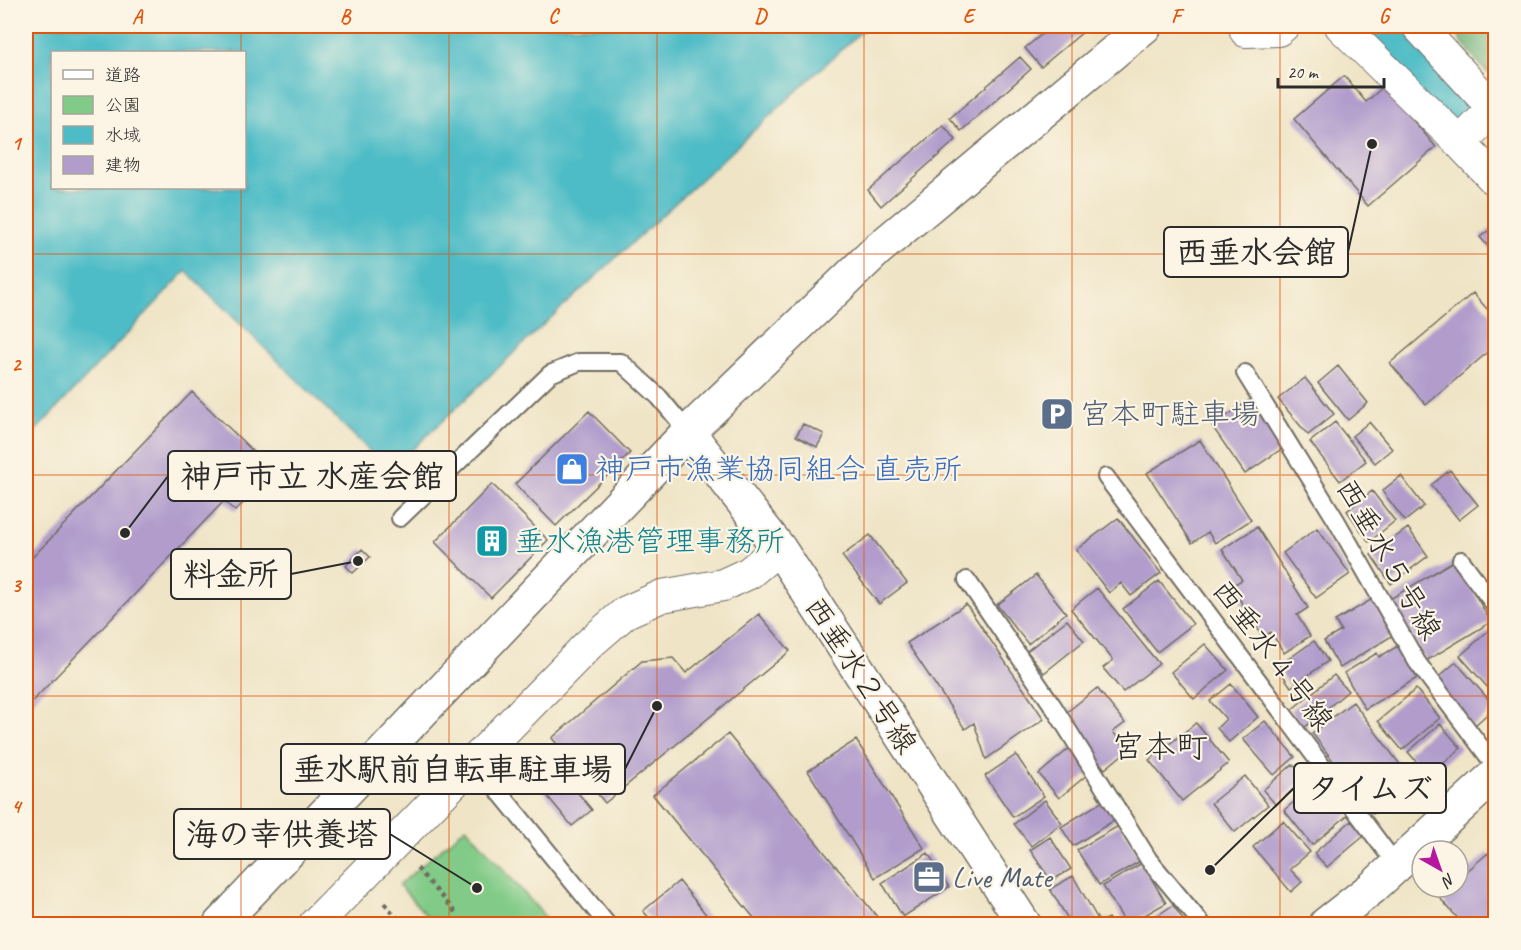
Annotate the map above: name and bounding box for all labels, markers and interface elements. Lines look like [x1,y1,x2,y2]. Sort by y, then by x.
text: A [132,4,144,29]
text: B [340,4,352,29]
text: C [548,4,560,29]
text: D [754,4,768,29]
text: E [963,4,977,29]
text: F [1171,4,1185,29]
text: G [1379,4,1392,29]
legend [51,51,246,189]
scale bar [1278,51,1384,89]
text: 20 m [1287,61,1320,83]
text: 道路 [105,64,141,86]
text: 公園 [105,94,141,116]
text: 水域 [105,124,141,146]
text: 1 [12,131,23,156]
text: 建物 [105,154,141,176]
callout: 西垂水会館 [1164,227,1348,277]
text: 西垂水会館 [1176,232,1336,273]
text: 2 [12,352,23,377]
place label: 宮本町駐車場 [1080,395,1260,433]
parking icon: 宮本町駐車場 [1039,396,1075,432]
place label: 神戸市漁業協同組合 直売所 [595,450,962,488]
callout: 神戸市立 水産会館 [168,451,456,501]
shop icon: 神戸市漁業協同組合 直売所 [554,451,590,487]
text: 神戸市立 水産会館 [180,456,444,497]
street label: 西垂水５号線 [1328,472,1450,646]
place label: 垂水漁港管理事務所 [515,522,785,560]
building icon: 垂水漁港管理事務所 [474,523,510,559]
callout: 料金所 [171,549,291,599]
text: 料金所 [183,554,279,595]
street label: 西垂水４号線 [1204,572,1342,738]
text: 3 [12,573,23,598]
street label: 西垂水２号線 [796,589,926,761]
district label: 宮本町 [1112,726,1208,767]
callout: 垂水駅前自転車駐車場 [281,744,625,794]
text: 垂水駅前自転車駐車場 [293,749,613,790]
callout: タイムズ [1294,763,1446,813]
text: タイムズ [1307,768,1433,809]
text: 4 [12,794,24,819]
callout: 海の幸供養塔 [174,809,390,859]
text: 海の幸供養塔 [186,814,378,855]
north arrow [1410,839,1470,899]
place label: Live Mate [952,858,1054,896]
office icon: Live Mate [911,859,947,895]
text: N [1436,869,1459,893]

